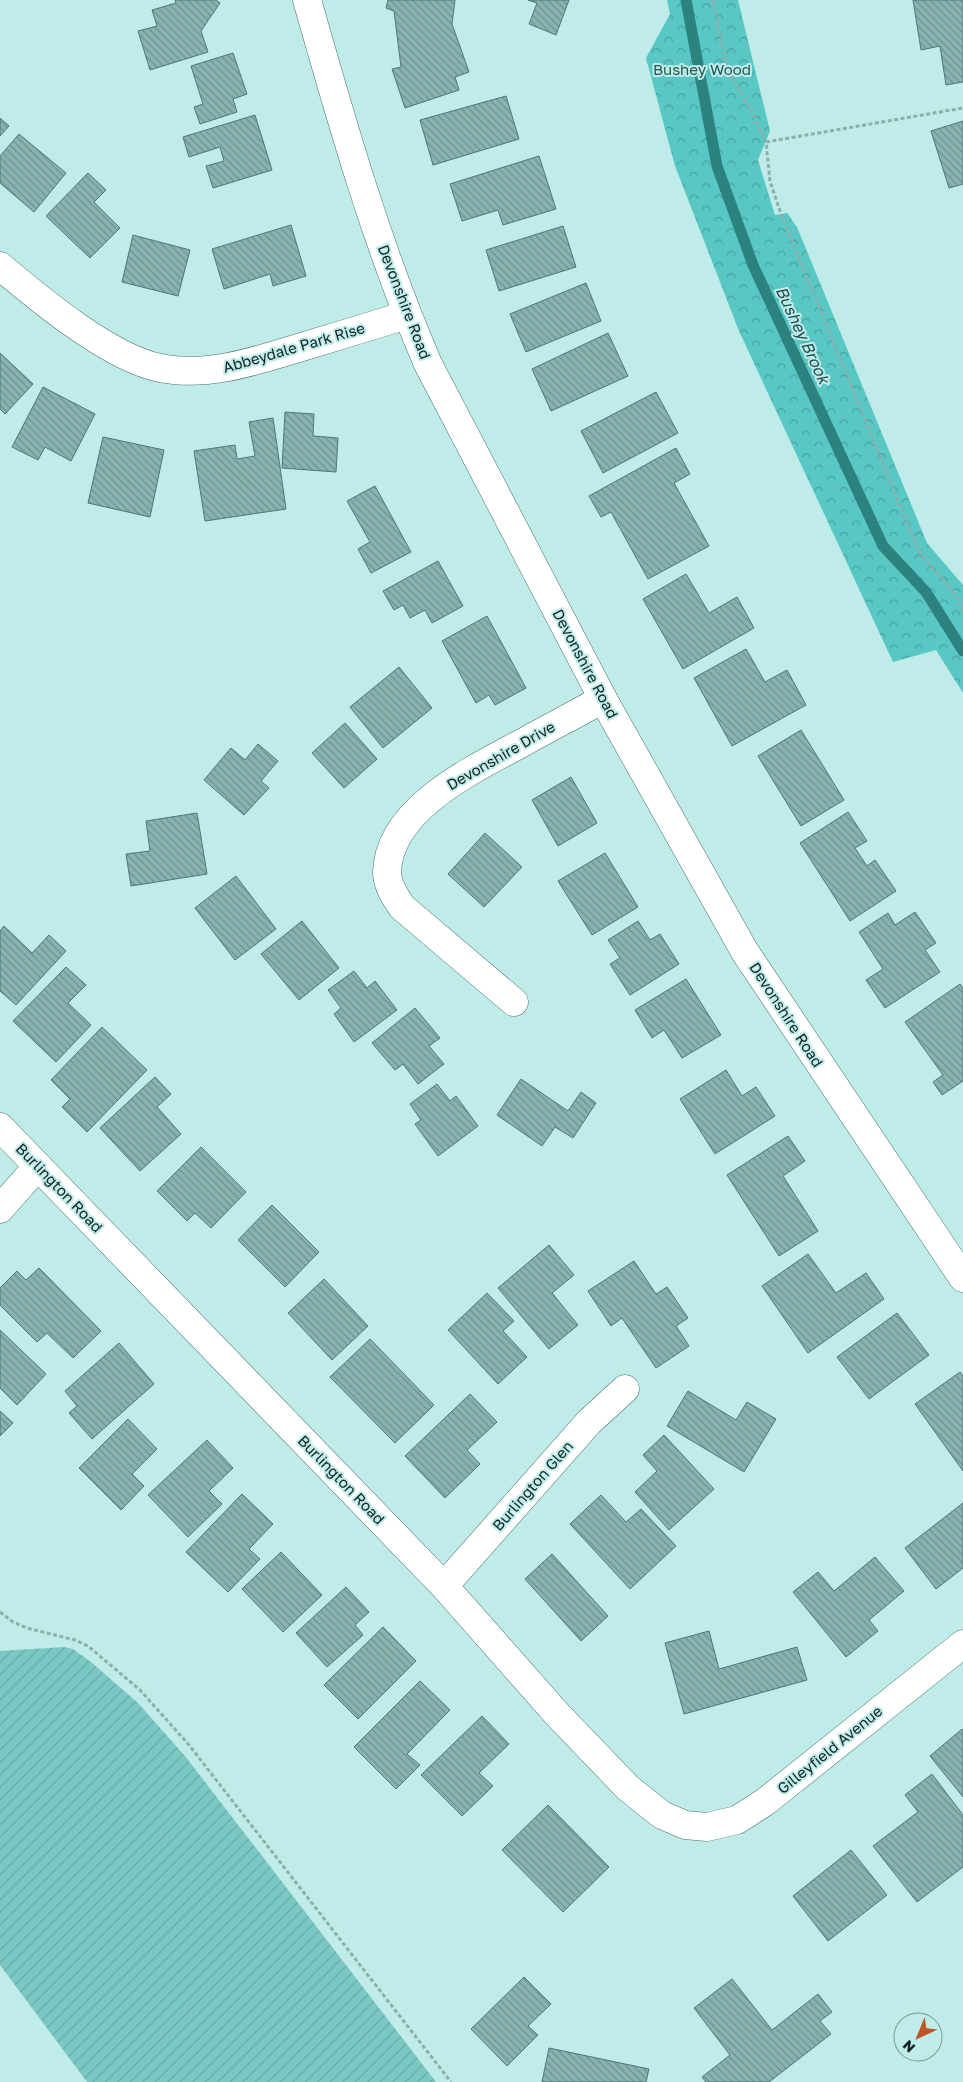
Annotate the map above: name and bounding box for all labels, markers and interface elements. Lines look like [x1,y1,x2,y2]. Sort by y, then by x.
park label: Bushey Wood [653,60,751,78]
street label: Devonshire Road [375,242,435,362]
water label: Bushey Brook [772,283,835,389]
street label: Abbeydale Park Rise [221,318,367,376]
street label: Devonshire Road [549,606,622,721]
street label: Devonshire Drive [443,717,558,793]
street label: Devonshire Road [746,959,827,1070]
street label: Burlington Road [13,1139,107,1236]
street label: Burlington Road [295,1431,389,1528]
street label: Burlington Glen [488,1437,576,1534]
street label: Gilleyfield Avenue [773,1701,886,1797]
north arrow [893,2012,943,2062]
text: N [899,2037,918,2057]

